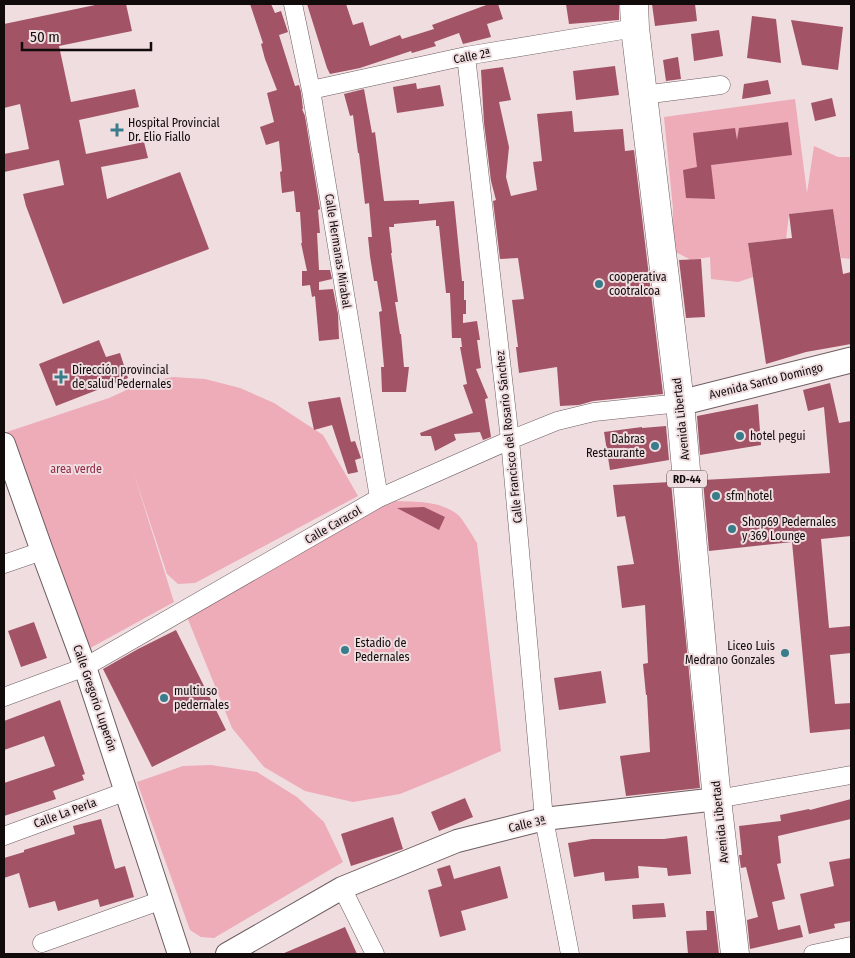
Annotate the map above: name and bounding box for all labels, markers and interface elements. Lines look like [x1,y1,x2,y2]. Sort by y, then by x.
scale bar [22,20,151,52]
text: 50 m [30,28,60,46]
street label: Calle 2ª [452,46,492,66]
place label: Hospital Provincial Dr. Elio Fiallo [128,116,220,144]
marker: Hospital Provincial Dr. Elio Fiallo [110,123,124,137]
street label: Calle Hermanas Mirabal [322,193,354,309]
place label: cooperativa cootralcoa [609,270,667,298]
marker: cooperativa cootralcoa [593,278,605,290]
street label: Calle Francisco del Rosario Sánchez [493,350,525,524]
street label: Avenida Santo Domingo [708,360,824,402]
place label: Dirección provincial de salud Pedernales [72,363,171,391]
marker: Dirección provincial de salud Pedernales [54,370,68,384]
street label: Avenida Libertad [670,377,692,461]
place label: hotel pegui [750,429,805,443]
marker: hotel pegui [734,430,746,442]
place label: Dabras Restaurante [586,432,645,460]
marker: Dabras Restaurante [649,440,661,452]
park label: area verde [50,462,102,476]
road number: RD-44 [667,470,707,488]
place label: sfm hotel [726,489,772,503]
marker: sfm hotel [710,490,722,502]
street label: Calle Caracol [302,503,364,547]
place label: Shop69 Pedernales y 369 Lounge [742,515,836,543]
marker: Shop69 Pedernales y 369 Lounge [726,523,738,535]
place label: Estadio de Pedernales [355,636,410,664]
place label: Liceo Luis Medrano Gonzales [685,639,775,667]
street label: Calle Gregorio Luperón [70,643,120,753]
marker: Estadio de Pedernales [339,644,351,656]
marker: Liceo Luis Medrano Gonzales [779,647,791,659]
place label: multiuso pedernales [174,684,229,712]
marker: multiuso pedernales [158,692,170,704]
street label: Avenida Libertad [709,780,731,864]
street label: Calle La Perla [32,795,98,831]
street label: Calle 3ª [507,813,547,835]

